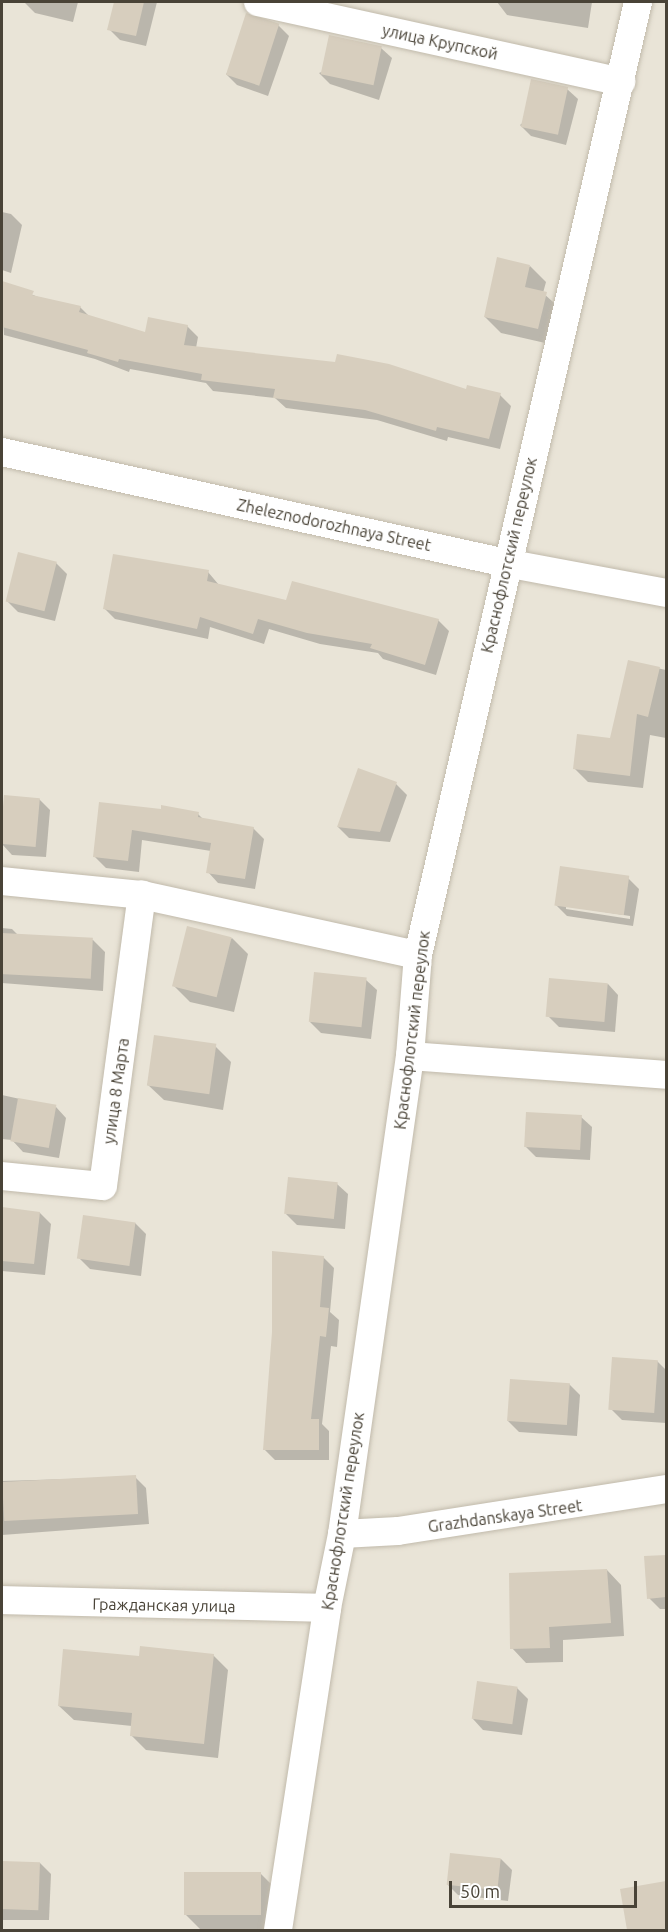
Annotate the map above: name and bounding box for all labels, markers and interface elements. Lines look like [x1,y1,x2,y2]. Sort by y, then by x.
street label: улица Крупской [380,20,500,64]
street label: Краснофлотский переулок [477,455,541,655]
street label: Zheleznodorozhnaya Street [235,495,433,555]
street label: Краснофлотский переулок [390,929,434,1131]
street label: улица 8 Марта [99,1037,133,1145]
street label: Краснофлотский переулок [318,1411,368,1611]
street label: Grazhdanskaya Street [427,1496,583,1536]
street label: Гражданская улица [92,1594,236,1616]
scale bar [452,1869,640,1907]
text: 50 m [460,1881,500,1901]

